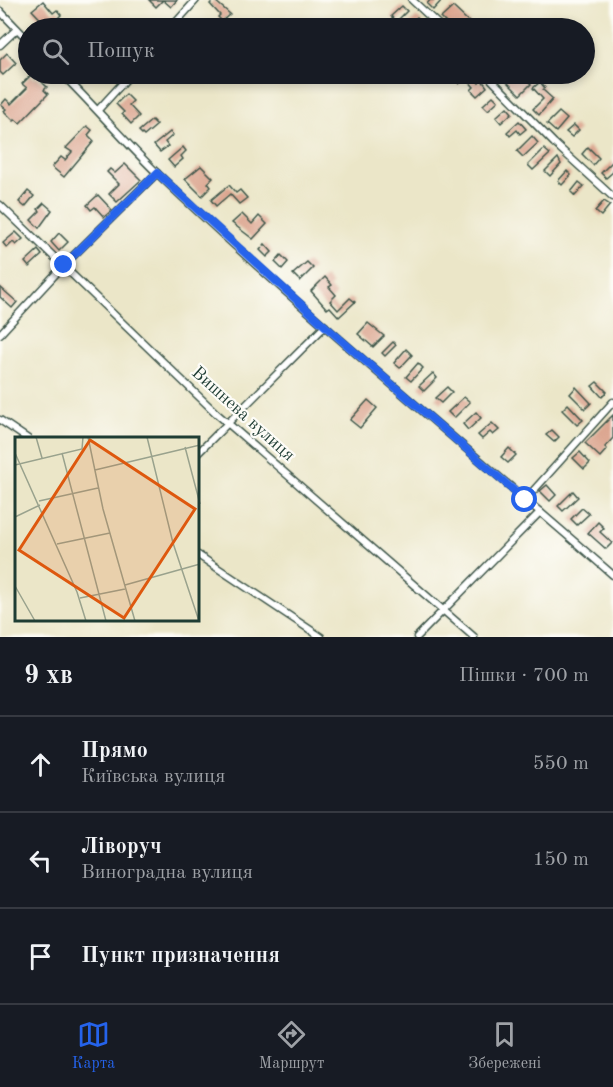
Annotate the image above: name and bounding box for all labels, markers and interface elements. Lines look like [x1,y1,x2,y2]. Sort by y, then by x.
search box [18,18,595,84]
icon: search [39,35,72,68]
text: Пошук [87,40,155,62]
route end [50,251,76,277]
street label: Вишнева вулиця [188,363,298,465]
inset map [15,437,200,622]
route start [511,486,537,512]
text: 9 хв [24,663,73,689]
text: Пішки · 700 m [459,666,589,686]
text: Прямо [81,740,148,762]
icon: ahead [24,748,57,781]
text: 550 m [533,754,589,774]
text: Київська вулиця [81,767,225,787]
text: Ліворуч [81,836,162,858]
icon: left [24,844,57,877]
text: 150 m [533,850,589,870]
text: Виноградна вулиця [81,863,253,883]
icon: arrive [24,940,57,973]
text: Пункт призначення [81,945,280,967]
tab: Карта [72,1018,115,1074]
tab: Маршрут [259,1018,325,1074]
tab: Збережені [468,1018,541,1074]

